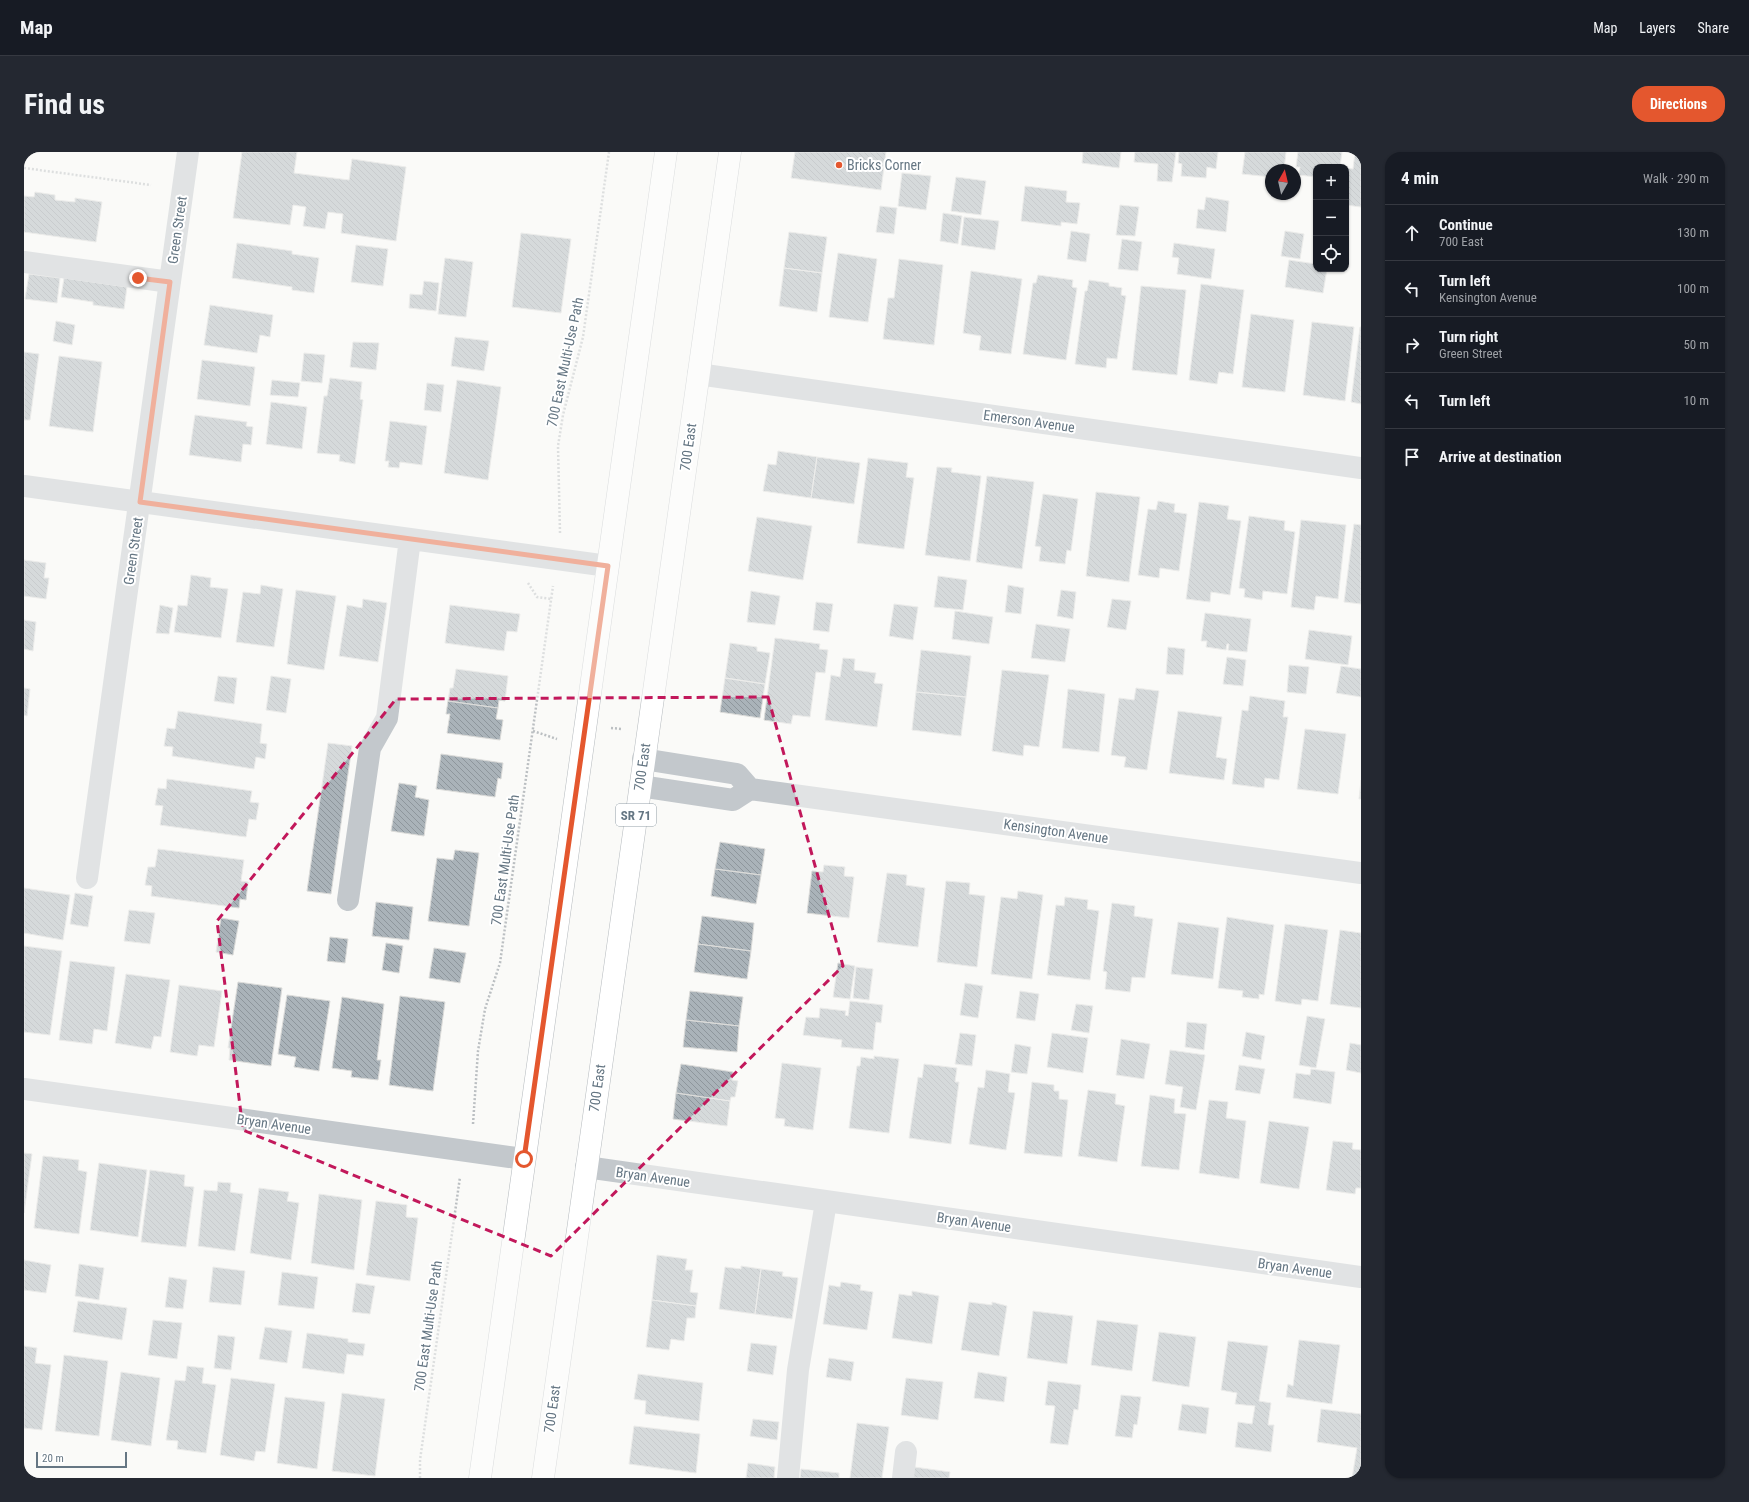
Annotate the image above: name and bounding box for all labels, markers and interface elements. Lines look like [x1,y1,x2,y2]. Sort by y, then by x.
text: Map [20,16,53,39]
text: Map [1593,20,1617,36]
text: Layers [1639,20,1676,36]
text: Share [1698,20,1729,36]
button: Directions [1632,86,1725,122]
text: Find us [24,88,105,121]
place label: Bricks Corner [847,157,921,173]
marker: Bricks Corner [834,160,844,170]
north arrow [1265,164,1301,200]
map controls [1313,164,1349,272]
button: + [1313,164,1349,200]
text: 4 min [1401,168,1439,188]
text: Walk · 290 m [1643,171,1709,186]
street label: Green Street [164,195,190,265]
button: − [1313,200,1349,236]
text: Continue [1439,216,1493,234]
icon: ahead [1401,222,1423,244]
text: 130 m [1677,225,1709,240]
text: 700 East [1439,234,1484,249]
button: locate [1313,236,1349,272]
route end [129,269,147,287]
text: Turn left [1439,272,1490,290]
icon: left [1401,278,1423,300]
text: 100 m [1677,281,1709,296]
text: Kensington Avenue [1439,290,1537,305]
street label: 700 East Multi-Use Path [543,296,587,428]
text: Turn right [1439,328,1498,346]
icon: right [1401,334,1423,356]
text: 50 m [1683,337,1709,352]
text: Green Street [1439,346,1502,361]
icon: left [1401,390,1423,412]
text: Turn left [1439,392,1490,410]
text: 10 m [1683,393,1709,408]
street label: Emerson Avenue [982,407,1076,435]
street label: 700 East [677,422,699,472]
icon: arrive [1401,446,1423,468]
text: Arrive at destination [1439,448,1562,466]
street label: Green Street [120,516,146,586]
street label: 700 East [631,742,653,792]
street label: 700 East Multi-Use Path [488,793,522,927]
road number: SR 71 [616,804,656,826]
street label: Kensington Avenue [1003,816,1110,846]
street label: 700 East [586,1063,608,1113]
street label: Bryan Avenue [236,1111,313,1137]
route start [515,1150,533,1168]
street label: Bryan Avenue [615,1164,692,1190]
street label: Bryan Avenue [936,1209,1013,1235]
street label: Bryan Avenue [1257,1255,1334,1281]
street label: 700 East Multi-Use Path [411,1259,445,1393]
street label: 700 East [541,1384,563,1434]
scale bar [36,1450,127,1469]
text: 20 m [42,1452,64,1465]

